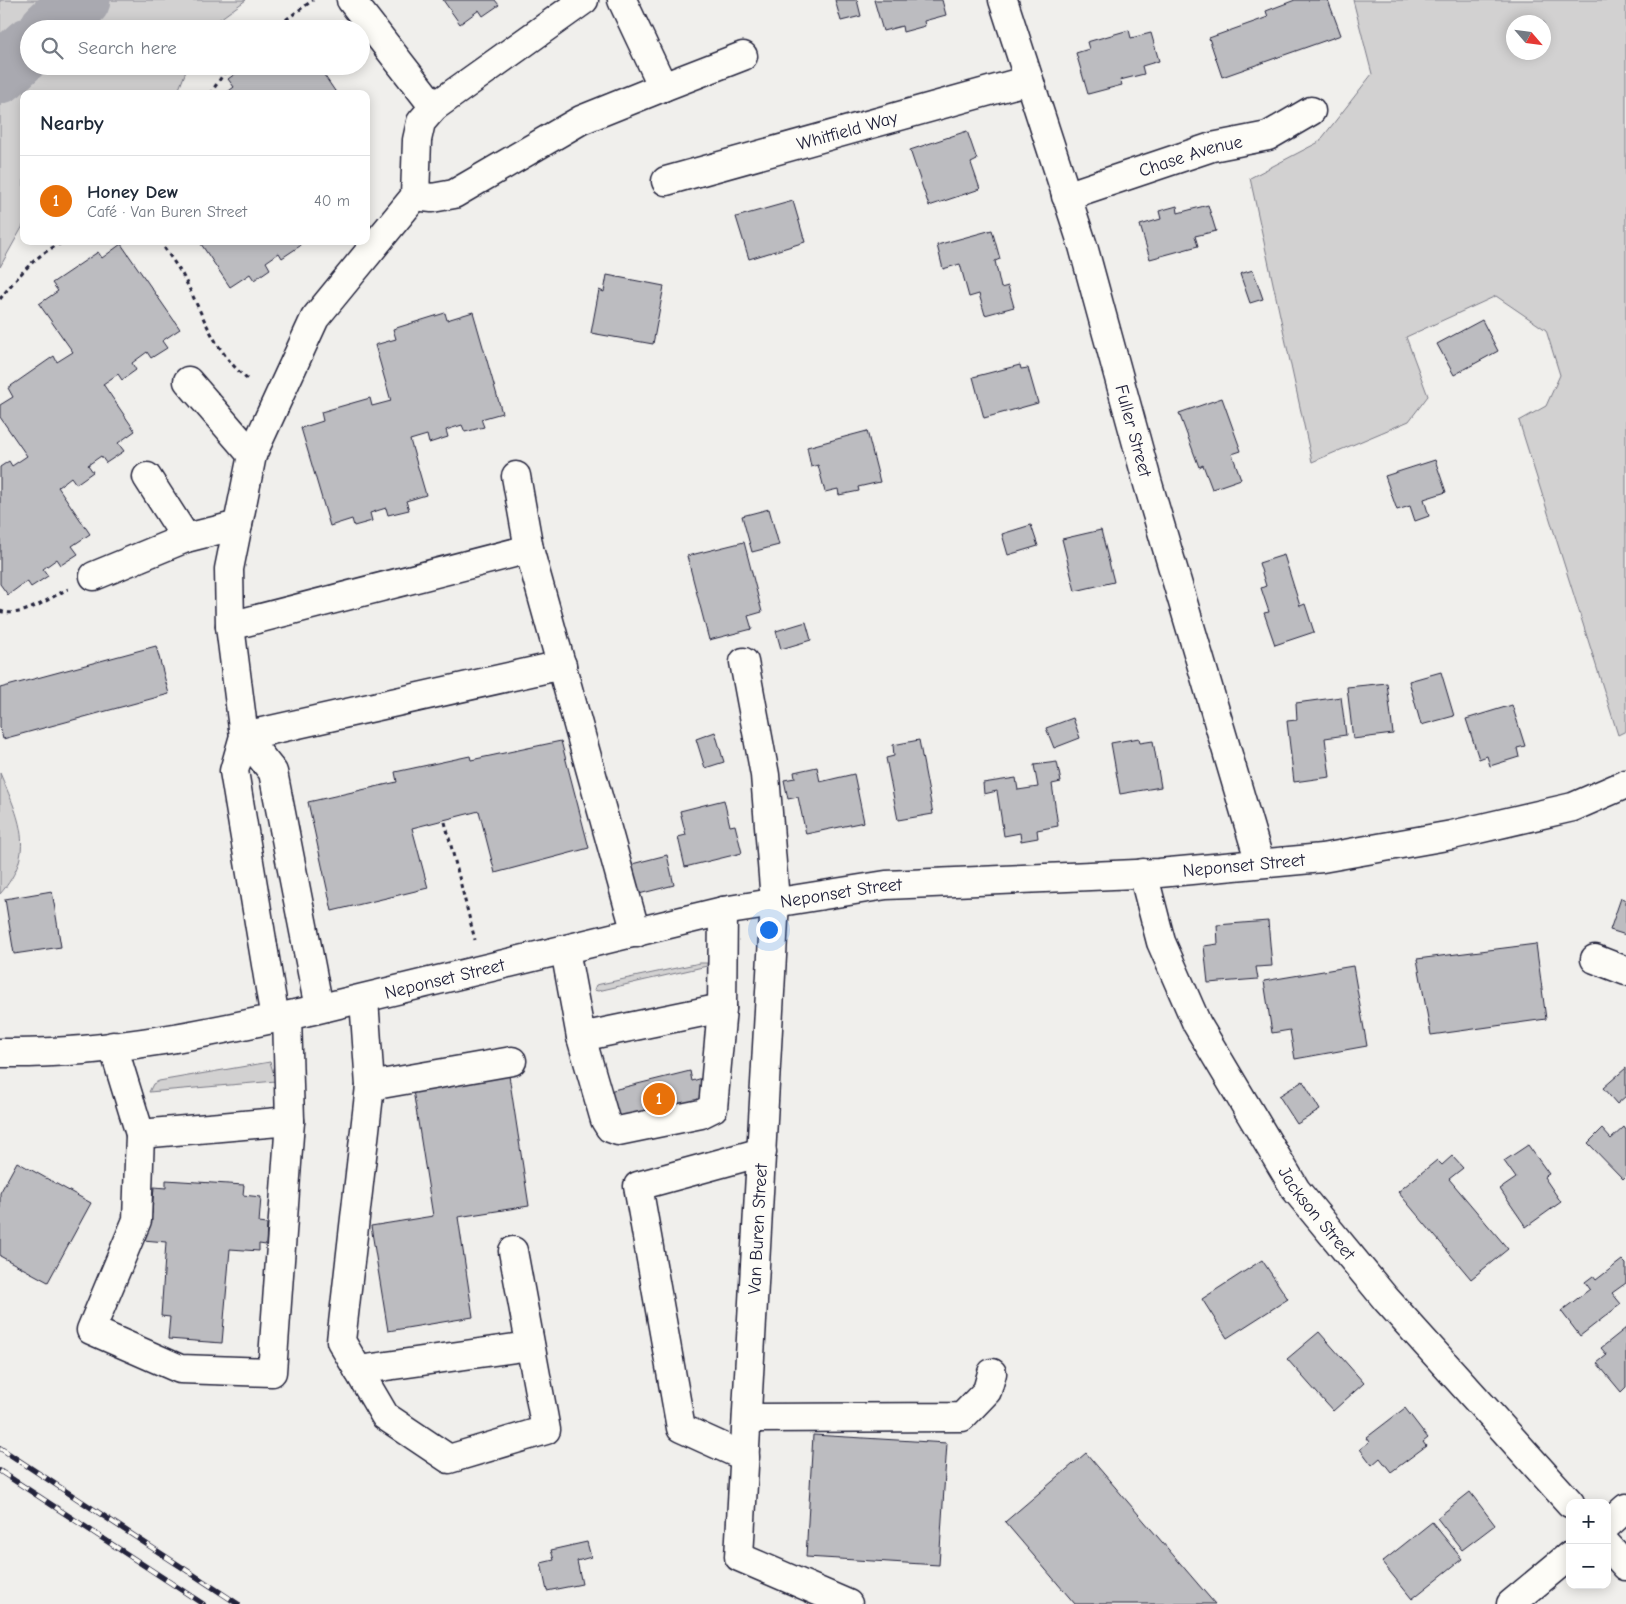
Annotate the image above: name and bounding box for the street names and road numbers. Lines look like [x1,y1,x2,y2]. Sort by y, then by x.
street label: Whitfield Way [794,106,901,155]
street label: Chase Avenue [1136,131,1244,181]
street label: Fuller Street [1111,382,1156,480]
street label: Neponset Street [1182,849,1307,881]
street label: Neponset Street [779,874,903,912]
street label: Neponset Street [382,954,508,1003]
street label: Van Buren Street [744,1162,772,1295]
street label: Jackson Street [1274,1163,1360,1265]

